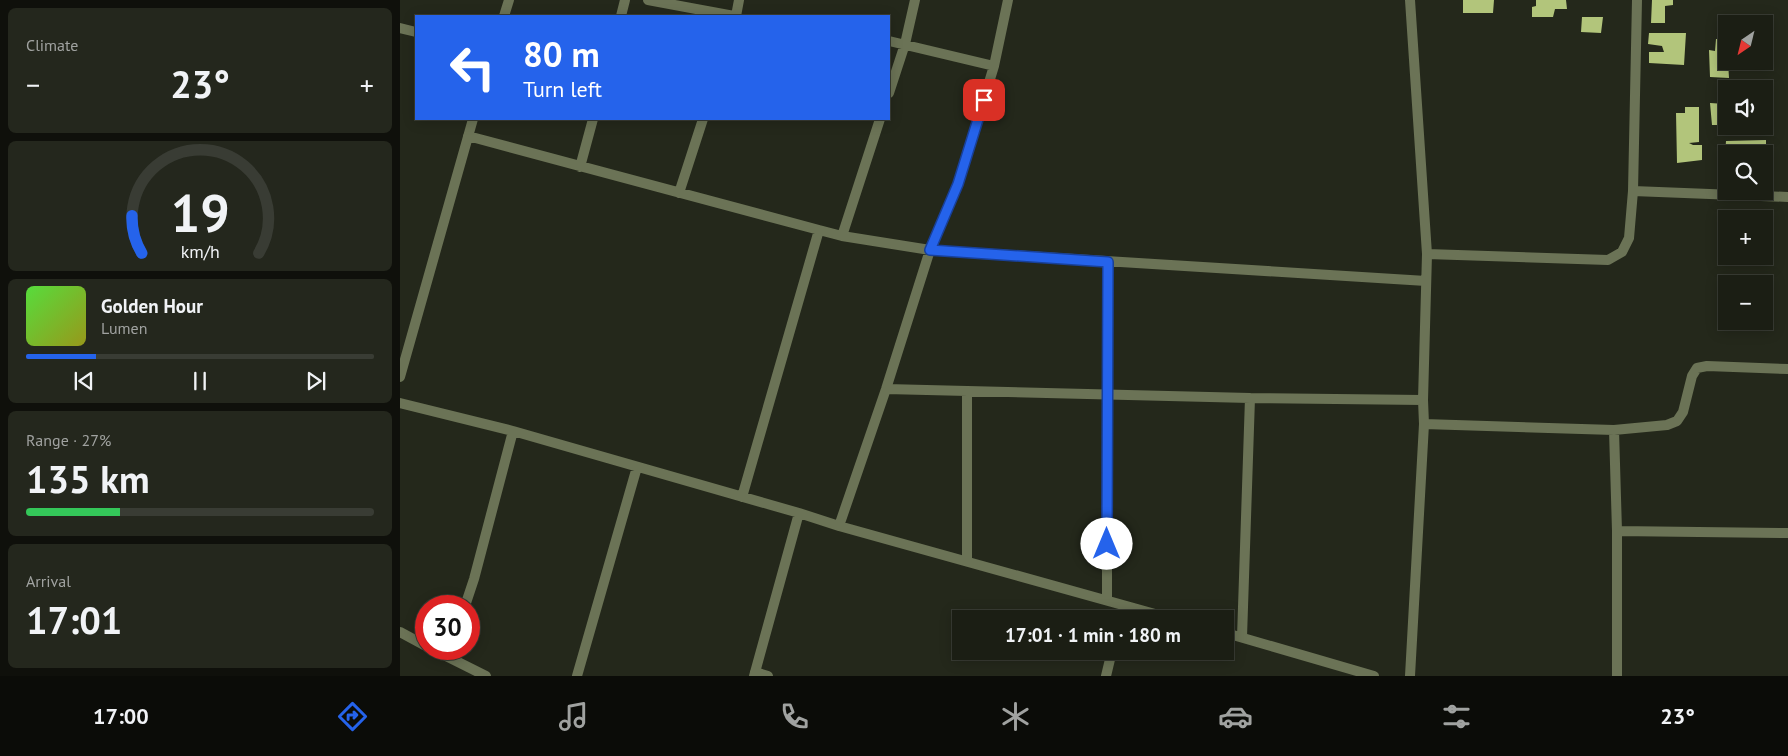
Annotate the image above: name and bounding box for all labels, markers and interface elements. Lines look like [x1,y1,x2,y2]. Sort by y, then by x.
north arrow [1718,15,1772,70]
map controls [1718,15,1773,330]
text: 80 m [523,31,600,77]
text: Climate [26,35,78,55]
icon: left [440,35,505,100]
text: 23° [170,59,230,108]
text: − [26,66,40,103]
text: + [360,66,374,103]
text: Turn left [523,75,602,103]
pin [963,79,1005,121]
button: sound [1718,80,1773,135]
icon: arrive [970,86,998,114]
button: search [1718,145,1773,200]
text: 19 [171,179,229,246]
button: + [1718,210,1773,265]
text: km/h [180,240,220,263]
button: − [1718,275,1773,330]
text: Golden Hour [101,294,203,318]
text: Lumen [101,318,147,338]
icon: previous [70,367,98,395]
icon: pause [186,367,214,395]
icon: next [302,367,330,395]
text: Range · 27% [26,430,111,450]
text: 135 km [26,454,150,503]
position arrow [1080,517,1132,569]
text: Arrival [26,571,71,591]
text: 17:01 [26,595,122,644]
speed limit sign: 30 [415,595,480,660]
text: 17:01 · 1 min · 180 m [1005,623,1181,647]
icon: directions [335,699,370,734]
icon: music [556,699,591,734]
icon: phone [777,699,812,734]
icon: climate [998,699,1033,734]
icon: car [1218,699,1253,734]
icon: filters [1439,699,1474,734]
text: 17:00 [93,702,149,730]
text: 23° [1660,702,1695,730]

